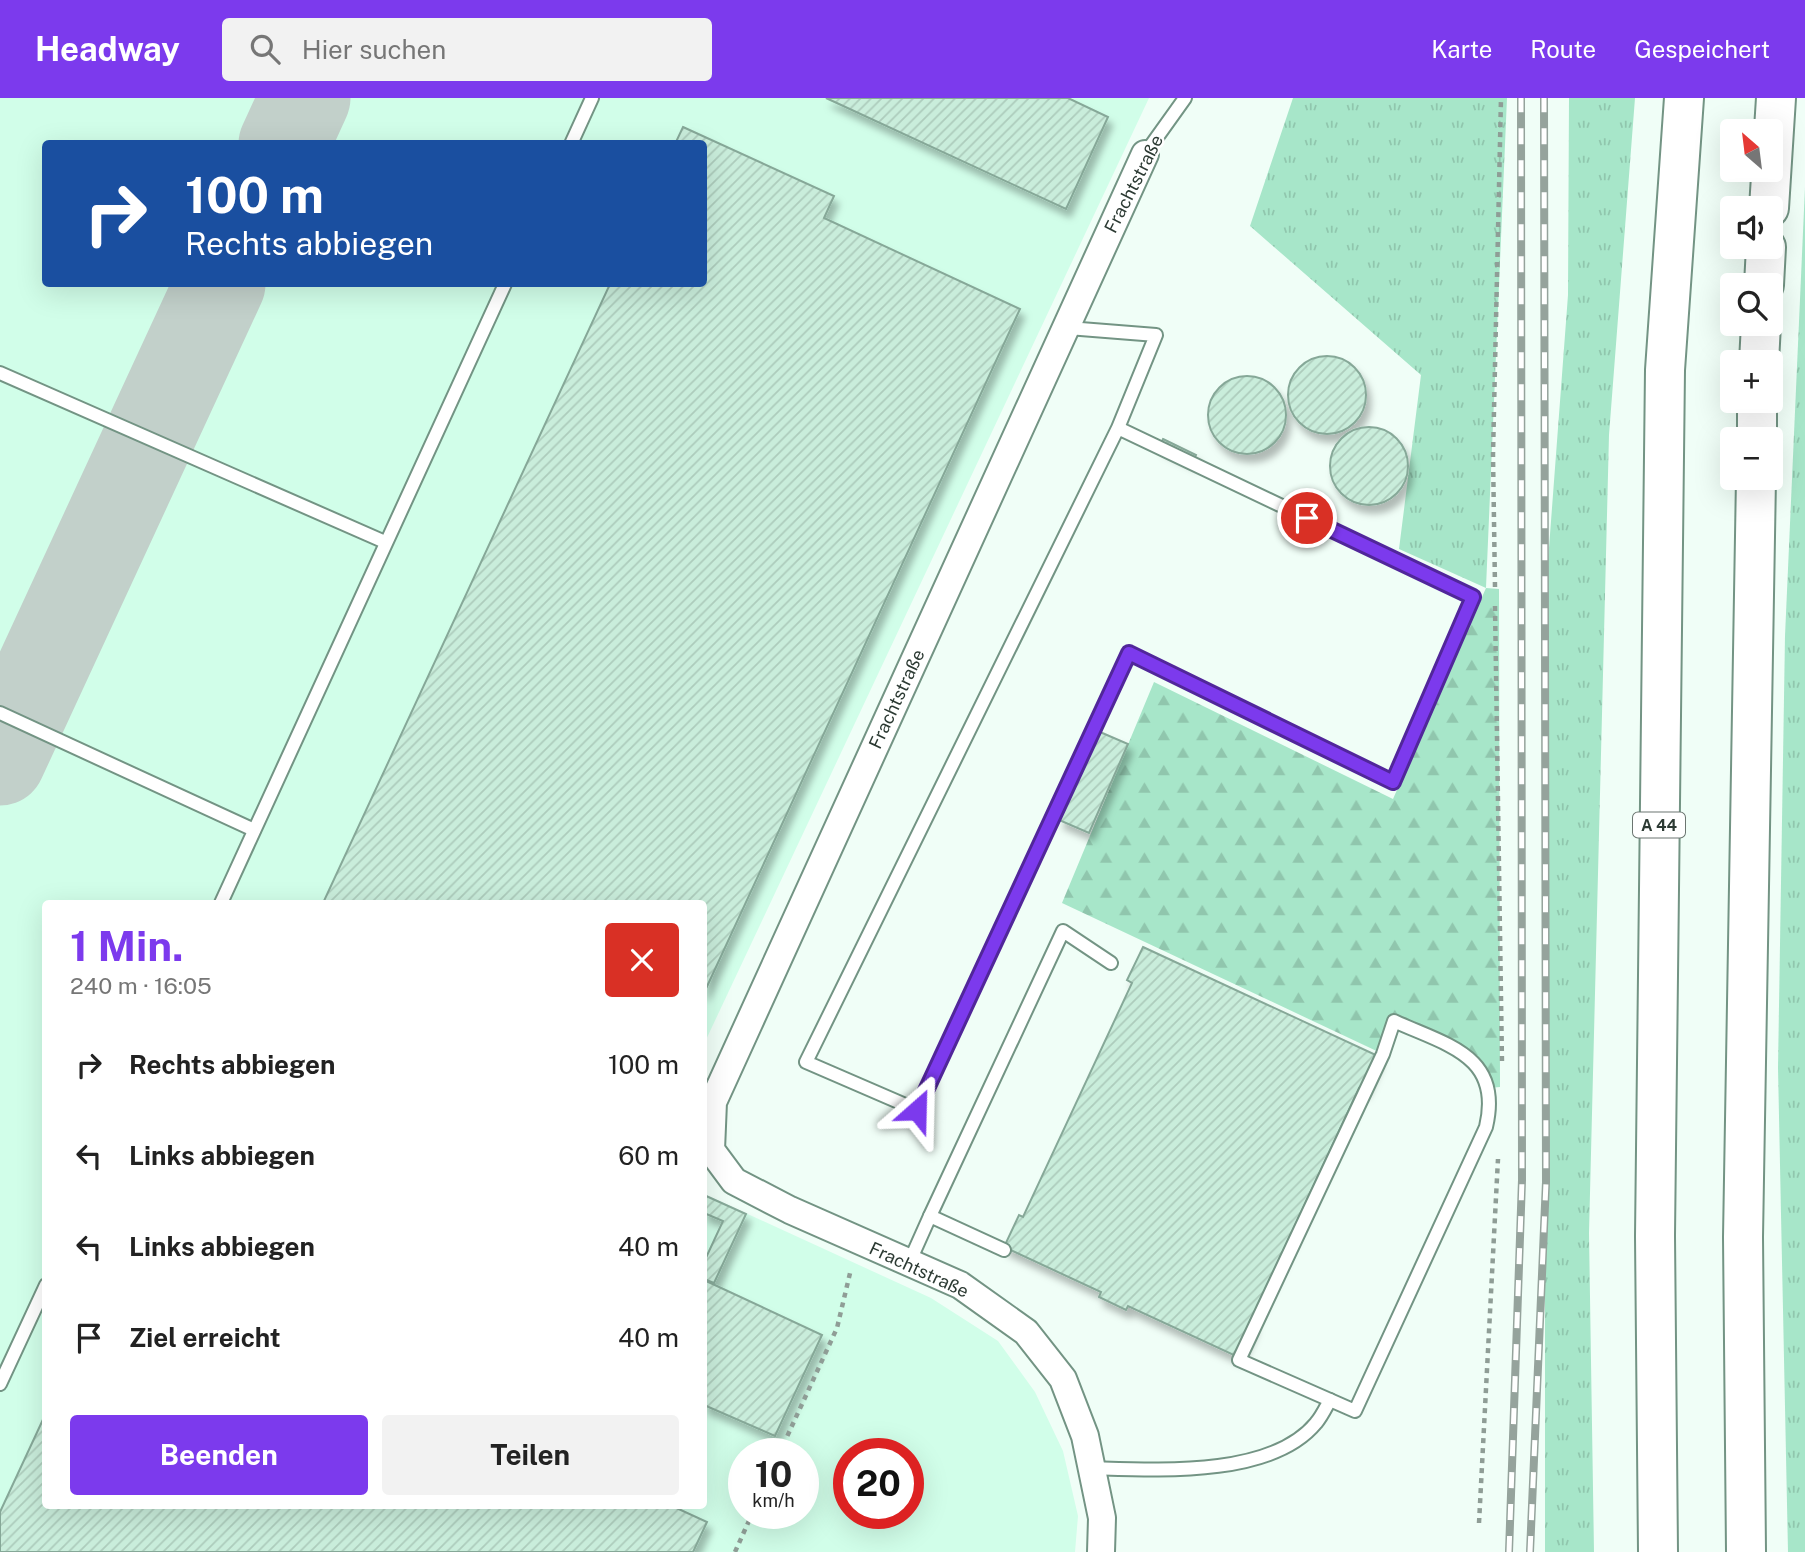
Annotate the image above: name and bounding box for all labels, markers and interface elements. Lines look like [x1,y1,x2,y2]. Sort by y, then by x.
search box [222,18,712,81]
text: Headway [35,30,180,68]
icon: search [246,30,284,68]
text: Hier suchen [302,34,446,65]
text: Karte [1431,35,1492,63]
text: Route [1530,35,1596,63]
text: Gespeichert [1634,35,1770,63]
north arrow [1720,119,1783,182]
map controls [1720,119,1783,490]
street label: Frachtstraße [1100,131,1167,236]
text: 100 m [185,166,324,224]
icon: right [70,168,161,259]
button: sound [1720,196,1783,259]
text: Rechts abbiegen [185,225,433,262]
button: search [1720,273,1783,336]
button: + [1720,350,1783,413]
button: − [1720,427,1783,490]
pin [1277,488,1337,548]
icon: arrive [1288,499,1326,537]
street label: Frachtstraße [864,646,929,752]
road number: A 44 [1633,812,1685,838]
text: 1 Min. [70,921,184,970]
button: close [605,923,679,997]
text: 240 m · 16:05 [70,972,212,999]
icon: right [70,1046,108,1084]
text: Rechts abbiegen [129,1049,335,1080]
text: 100 m [608,1049,679,1080]
position arrow [880,1073,954,1147]
icon: left [70,1137,108,1175]
text: Links abbiegen [129,1140,315,1171]
text: 60 m [618,1140,679,1171]
icon: left [70,1228,108,1266]
text: Links abbiegen [129,1231,315,1262]
text: 40 m [618,1231,679,1262]
street label: Frachtstraße [866,1237,972,1302]
icon: arrive [70,1319,108,1357]
text: Ziel erreicht [129,1322,281,1353]
text: 40 m [618,1322,679,1353]
button: Beenden [70,1415,368,1495]
button: Teilen [382,1415,679,1495]
speed limit sign: 20 [833,1438,924,1529]
text: 10 [755,1454,792,1495]
text: km/h [752,1490,795,1511]

